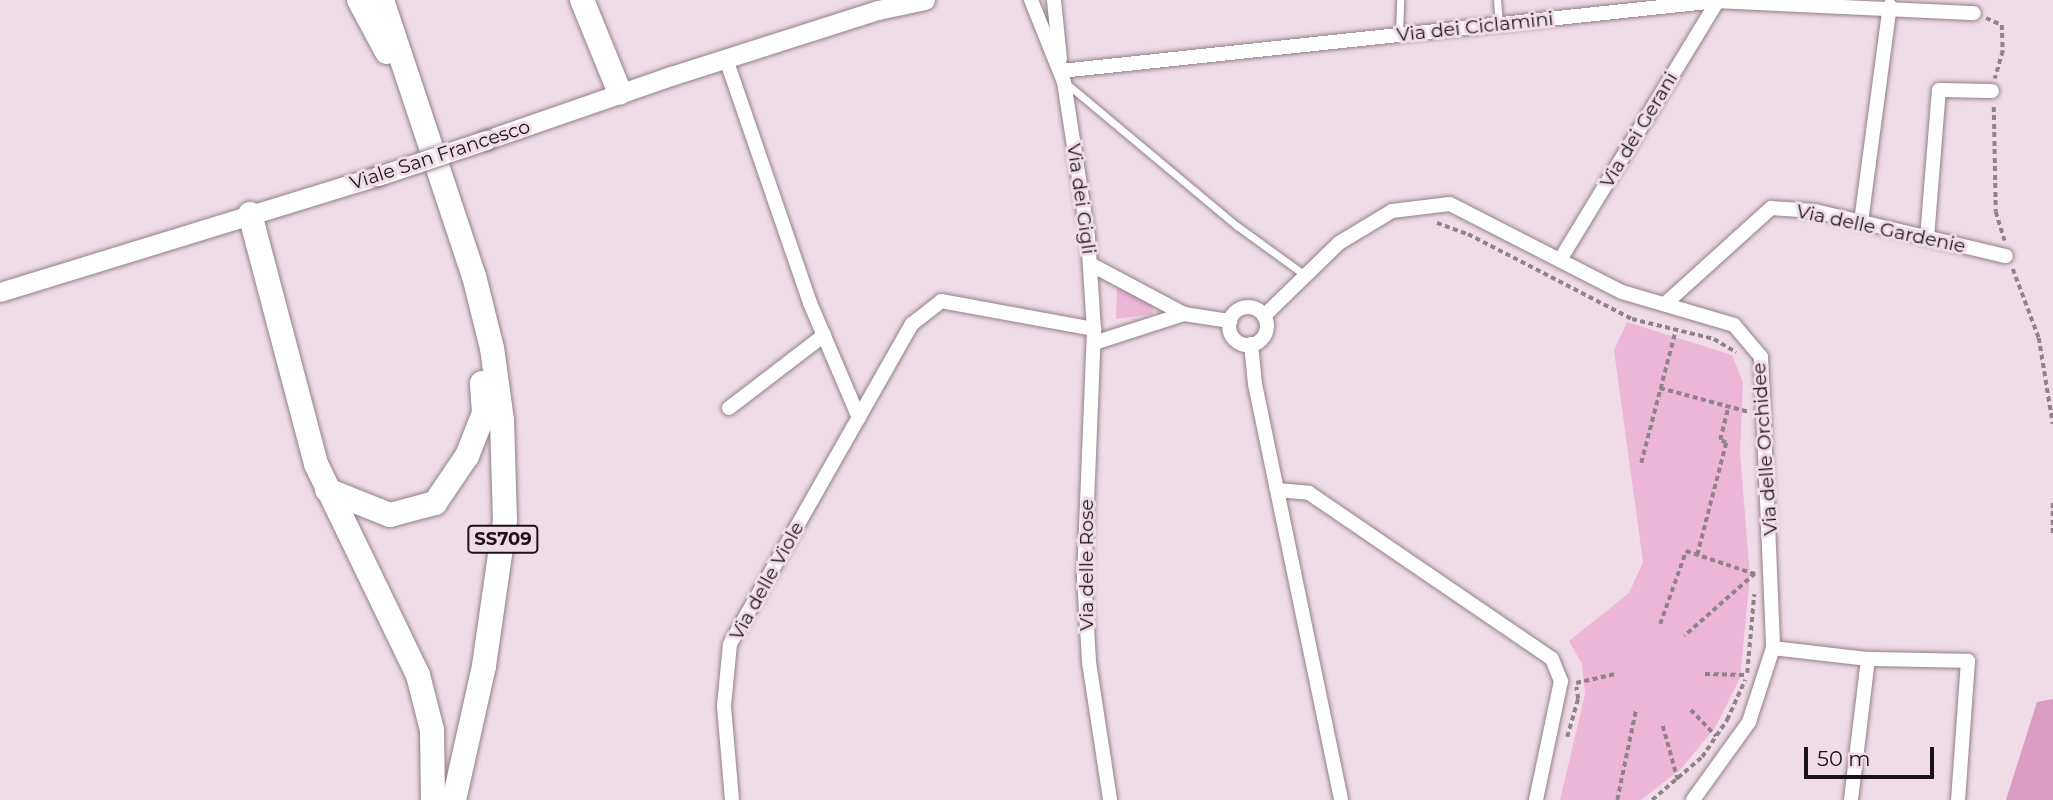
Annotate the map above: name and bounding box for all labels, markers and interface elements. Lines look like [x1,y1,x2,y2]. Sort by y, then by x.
street label: Via dei Ciclamini [1396,7,1554,47]
street label: Via dei Gerani [1596,68,1682,192]
street label: Viale San Francesco [347,115,533,195]
street label: Via dei Gigli [1062,142,1100,256]
street label: Via delle Gardenie [1794,200,1968,258]
street label: Via delle Orchidee [1748,362,1782,536]
street label: Via delle Rose [1076,499,1098,631]
street label: Via delle Viole [725,518,809,644]
road number: SS709 [466,524,540,554]
scale bar [1808,734,1938,778]
text: 50 m [1817,746,1871,771]

